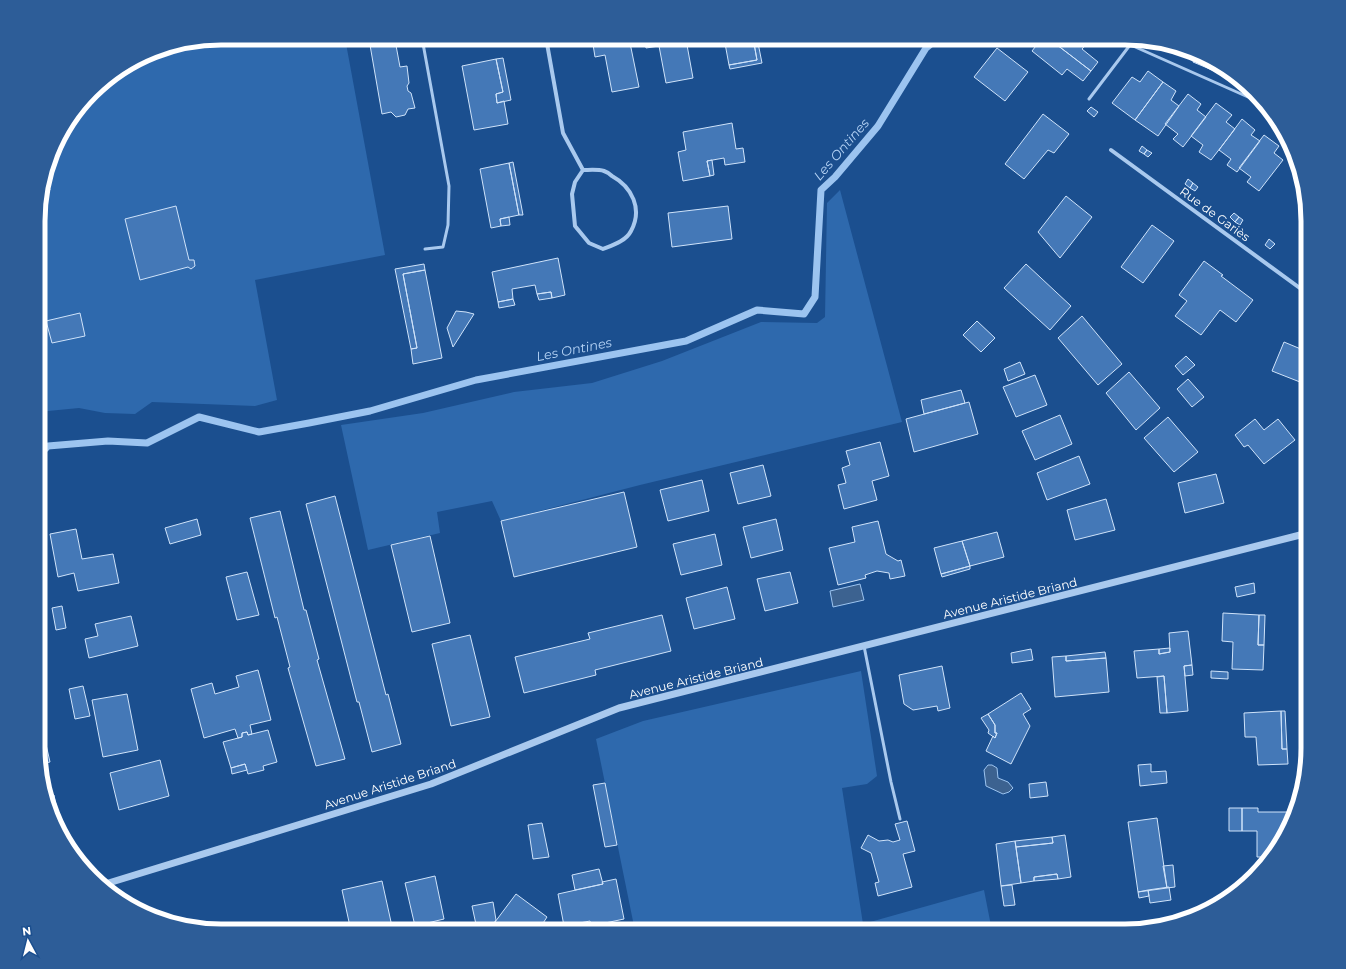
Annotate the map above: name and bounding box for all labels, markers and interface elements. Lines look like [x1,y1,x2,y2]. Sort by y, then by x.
water label: Les Ontines [810,114,873,183]
street label: Rue de Gariès [1177,184,1253,245]
water label: Les Ontines [535,334,614,364]
street label: Avenue Aristide Briand [941,574,1079,622]
street label: Avenue Aristide Briand [627,654,765,702]
street label: Avenue Aristide Briand [322,756,458,812]
north arrow [8,921,48,961]
text: N [22,924,32,939]

